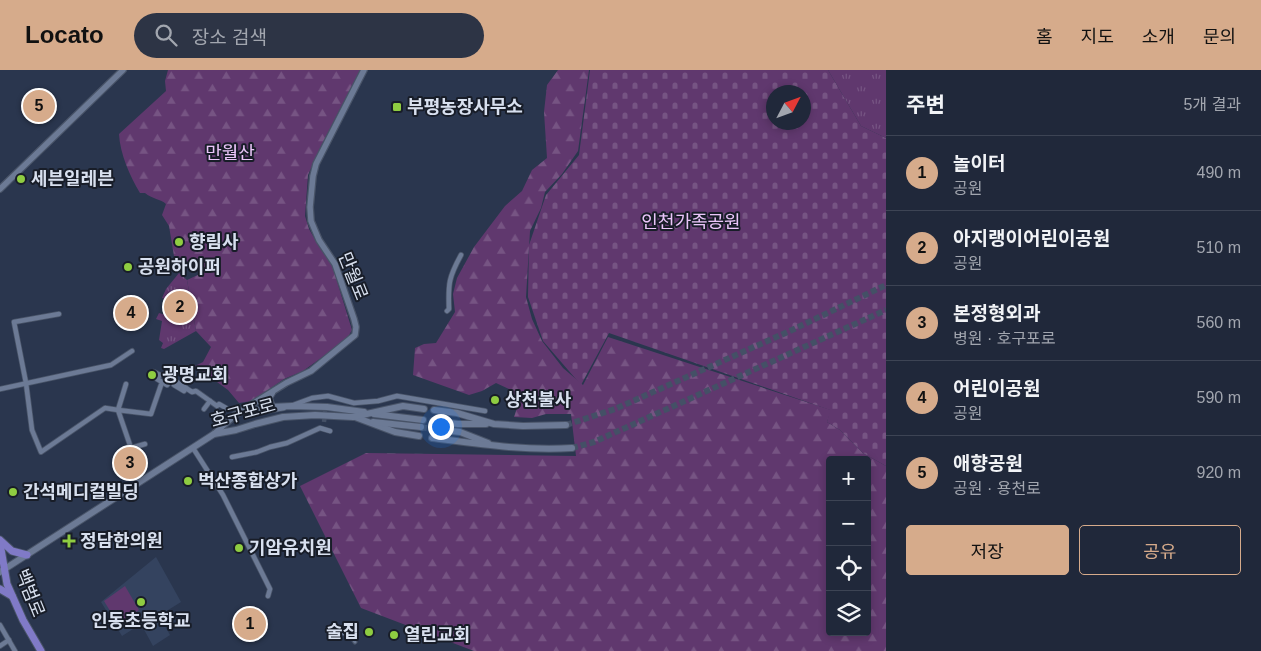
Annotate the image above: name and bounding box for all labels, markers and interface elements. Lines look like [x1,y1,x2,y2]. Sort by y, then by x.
search box [134,13,484,58]
text: Locato [25,21,104,48]
icon: search [152,21,180,49]
text: 장소 검색 [192,27,267,48]
text: 홈 [1036,27,1053,47]
text: 지도 [1081,27,1114,47]
text: 소개 [1142,27,1175,47]
text: 문의 [1203,27,1236,47]
north arrow [766,85,811,130]
pin: 5 [23,87,55,125]
text: 주변 [906,93,945,116]
text: 5개 결과 [1183,96,1241,113]
place label: 부평농장사무소 [407,97,523,117]
marker: 부평농장사무소 [391,101,403,113]
park label: 만월산 [205,143,255,163]
text: 놀이터 [953,153,1005,174]
text: 1 [918,164,926,181]
text: 490 m [1197,164,1241,181]
place label: 세븐일레븐 [31,169,114,189]
marker: 세븐일레븐 [15,173,27,185]
text: 공원 [953,180,982,197]
park label: 인천가족공원 [641,212,741,232]
text: 아지랭이어린이공원 [953,228,1110,249]
place label: 향림사 [189,232,239,252]
marker: 향림사 [173,236,185,248]
text: 2 [918,239,926,256]
text: 510 m [1197,239,1241,256]
street label: 만월로 [334,249,372,303]
text: 공원 [953,255,982,272]
place label: 공원하이퍼 [138,257,221,277]
marker: 공원하이퍼 [122,261,134,273]
pin: 2 [164,288,196,326]
pin: 4 [115,294,147,332]
text: 본정형외과 [953,303,1040,324]
text: 3 [918,314,926,331]
text: 560 m [1197,314,1241,331]
text: 병원 · 호구포로 [953,330,1056,347]
place label: 광명교회 [162,365,228,385]
marker: 광명교회 [146,369,158,381]
text: 어린이공원 [953,378,1040,399]
text: 4 [918,389,926,406]
text: 590 m [1197,389,1241,406]
place label: 상천불사 [505,390,572,410]
marker: 상천불사 [489,394,501,406]
street label: 호구포로 [208,395,278,431]
text: 공원 [953,405,982,422]
your location [428,414,454,440]
pin: 3 [114,444,146,482]
text: 애향공원 [953,453,1023,474]
map controls [826,456,871,636]
button: + [826,456,871,501]
text: 5 [918,464,926,481]
text: 920 m [1197,464,1241,481]
place label: 벅산종합상가 [198,471,298,491]
marker: 벅산종합상가 [182,475,194,487]
text: 공원 · 용천로 [953,480,1041,497]
place label: 간석메디컬빌딩 [23,482,139,502]
marker: 간석메디컬빌딩 [7,486,19,498]
button: − [826,501,871,546]
button: 저장 [906,525,1069,575]
button: 공유 [1079,525,1241,575]
place label: 정담한의원 [80,531,163,551]
marker: 정담한의원 [62,534,76,548]
place label: 기암유치원 [249,538,332,558]
marker: 기암유치원 [233,542,245,554]
button: locate [826,546,871,591]
street label: 백범로 [11,566,49,620]
button: layers [826,591,871,636]
marker: 인동초등학교 [135,596,147,608]
pin: 1 [234,605,266,643]
place label: 인동초등학교 [91,611,191,631]
place label: 술집 [326,622,359,642]
place label: 열린교회 [404,625,470,645]
marker: 술집 [363,626,375,638]
marker: 열린교회 [388,629,400,641]

